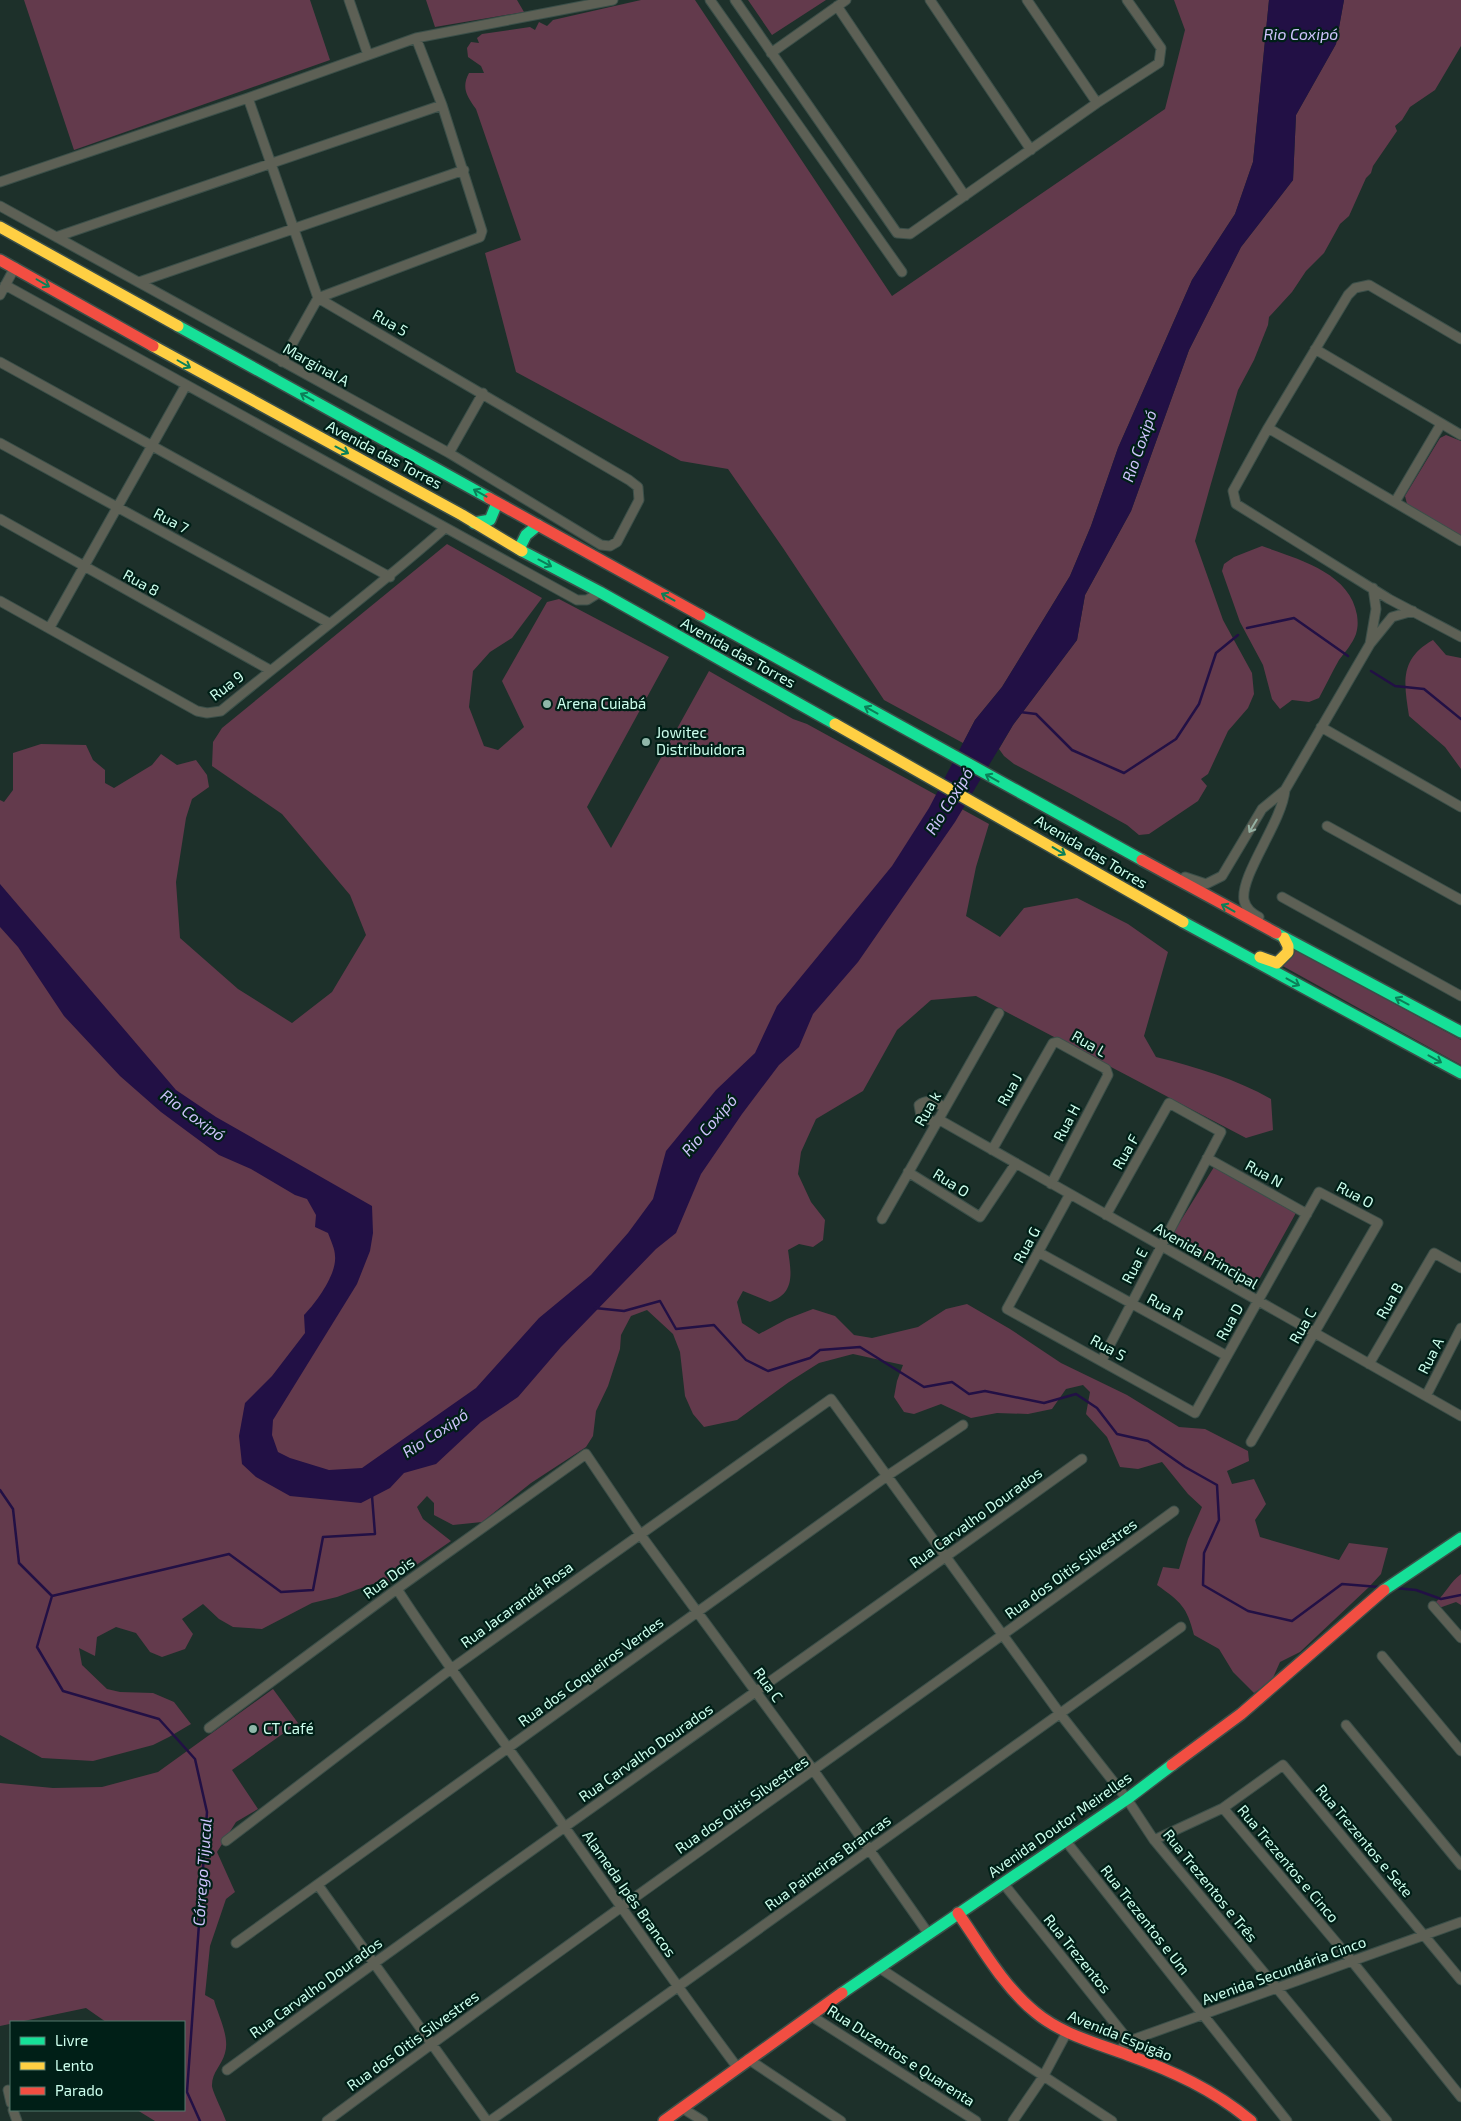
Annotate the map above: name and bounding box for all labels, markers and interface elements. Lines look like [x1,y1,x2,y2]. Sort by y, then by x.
water label: Rio Coxipó [1264,24,1338,43]
one-way arrow [35,278,50,288]
street label: Rua 5 [370,305,411,339]
street label: Marginal A [280,339,353,390]
one-way arrow [176,359,190,369]
one-way arrow [301,392,315,402]
water label: Rio Coxipó [1117,407,1160,484]
street label: Avenida das Torres [324,416,445,492]
one-way arrow [334,445,349,455]
one-way arrow [473,488,488,497]
street label: Rua 7 [151,503,192,537]
one-way arrow [537,559,552,568]
street label: Rua 8 [120,565,163,599]
one-way arrow [661,592,676,602]
street label: Avenida das Torres [678,613,799,691]
street label: Rua 9 [206,667,247,704]
place label: Arena Cuiabá [557,694,646,712]
marker: Arena Cuiabá [541,698,553,710]
one-way arrow [865,705,879,715]
place label: Jowitec Distribuidora [656,723,745,758]
marker: Jowitec Distribuidora [640,736,652,748]
water label: Rio Coxipó [921,764,976,837]
one-way arrow [986,772,1000,782]
street label: Avenida das Torres [1032,810,1151,892]
one-way arrow [1247,818,1257,832]
one-way arrow [1052,846,1066,856]
one-way arrow [1222,902,1236,912]
one-way arrow [1285,977,1300,987]
one-way arrow [1395,996,1410,1006]
street label: Rua L [1069,1026,1110,1060]
one-way arrow [1428,1055,1442,1065]
street label: Rua J [993,1070,1025,1109]
water label: Rio Coxipó [157,1085,229,1144]
street label: Rua k [910,1088,944,1129]
water label: Rio Coxipó [677,1090,740,1159]
street label: Rua H [1049,1101,1083,1144]
street label: Rua F [1108,1131,1142,1172]
street label: Rua N [1243,1156,1286,1191]
street label: Rua O [930,1164,973,1200]
street label: Rua O [1334,1177,1377,1211]
street label: Avenida Principal [1151,1218,1262,1293]
street label: Rua G [1009,1223,1043,1266]
street label: Rua E [1117,1245,1151,1286]
street label: Rua B [1372,1279,1407,1322]
street label: Rua R [1144,1289,1187,1323]
street label: Rua D [1212,1300,1247,1343]
street label: Rua C [1285,1304,1320,1346]
street label: Rua S [1088,1330,1129,1364]
street label: Rua A [1413,1334,1447,1377]
water label: Rio Coxipó [398,1404,471,1461]
street label: Rua Carvalho Dourados [906,1463,1045,1571]
street label: Rua dos Oitis Silvestres [1001,1514,1140,1622]
street label: Rua Dois [359,1553,418,1602]
street label: Rua Jacarandá Rosa [457,1557,576,1651]
street label: Rua dos Coqueiros Verdes [514,1612,667,1730]
street label: Rua C [750,1664,788,1705]
street label: Rua Carvalho Dourados [575,1699,716,1805]
place label: CT Café [263,1719,314,1737]
marker: CT Café [247,1723,259,1735]
street label: Rua dos Oitis Silvestres [671,1751,812,1857]
street label: Avenida Doutor Meirelles [984,1768,1135,1881]
street label: Rua Trezentos e Sete [1312,1780,1417,1900]
street label: Rua Trezentos e Cinco [1234,1801,1343,1926]
street label: Rua Paineiras Brancas [761,1810,894,1914]
water label: Córrego Tijucal [188,1817,216,1927]
street label: Rua Trezentos e Três [1160,1825,1262,1945]
street label: Alameda Ipês Brancos [579,1827,680,1960]
street label: Rua Trezentos e Um [1097,1861,1194,1978]
street label: Rua Trezentos [1040,1910,1115,1997]
street label: Avenida Secundária Cinco [1199,1932,1368,2008]
street label: Rua Carvalho Dourados [246,1933,385,2041]
street label: Rua dos Oitis Silvestres [343,1986,482,2094]
street label: Rua Duzentos e Quarenta [824,2001,979,2110]
street label: Avenida Espigão [1066,2006,1175,2064]
legend [10,2021,185,2111]
text: Livre [55,2031,88,2049]
text: Lento [55,2056,94,2074]
text: Parado [55,2081,103,2099]

